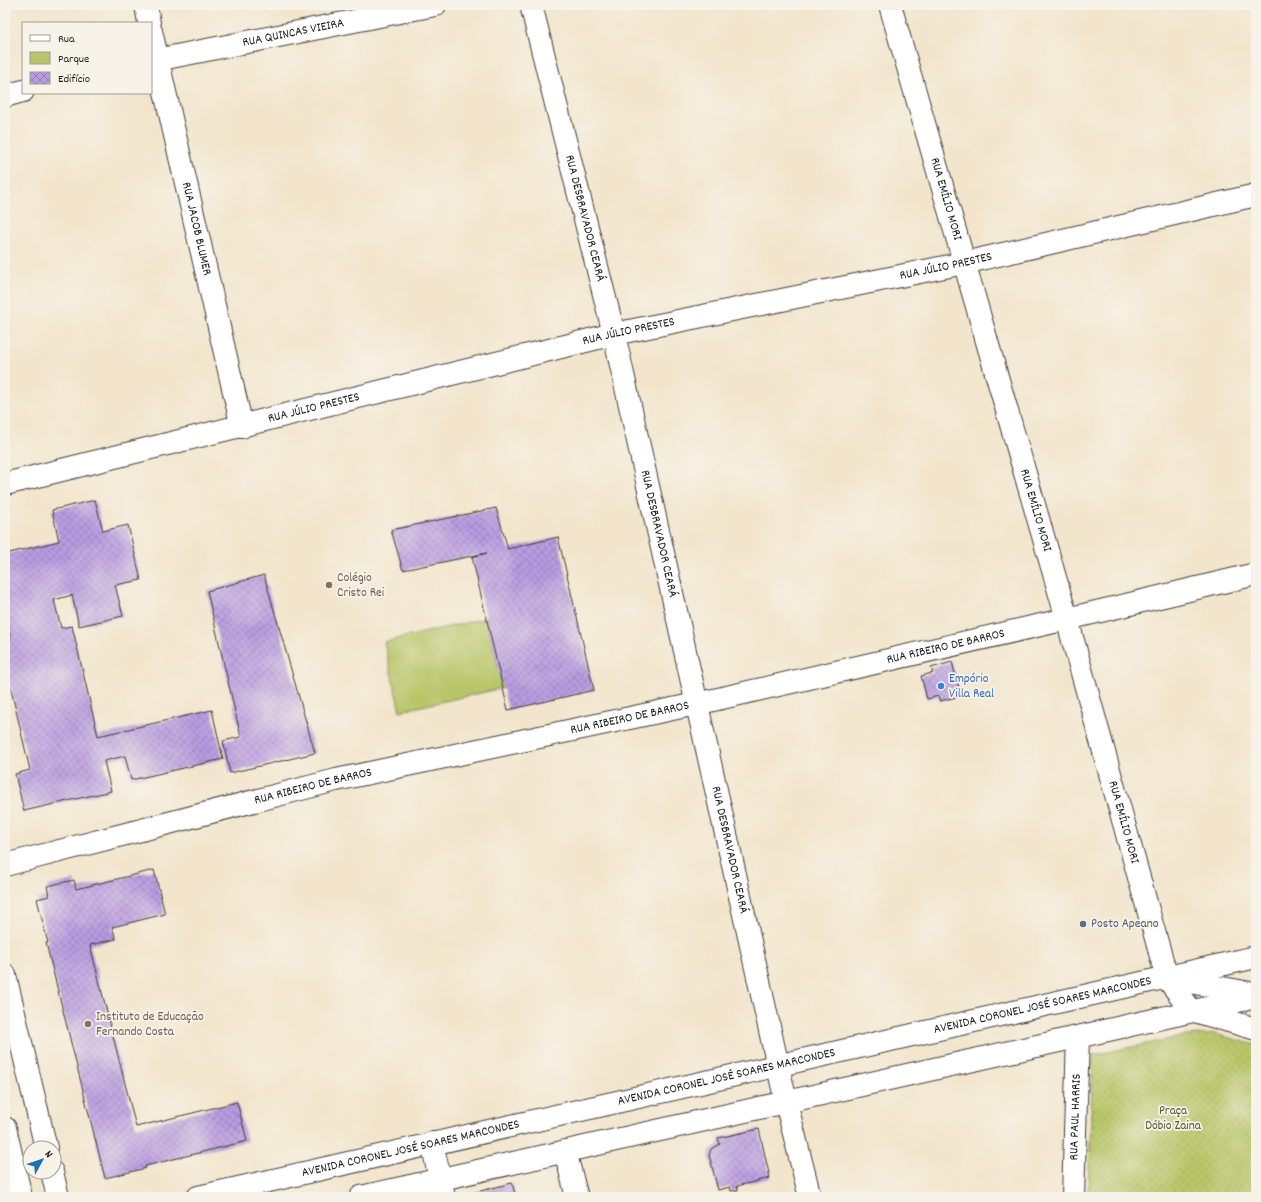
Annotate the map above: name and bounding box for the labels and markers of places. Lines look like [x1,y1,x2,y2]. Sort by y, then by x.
place label: Colégio Cristo Rei [337,569,385,603]
marker: Colégio Cristo Rei [324,580,334,590]
place label: Empório Villa Real [949,670,994,704]
marker: Empório Villa Real [936,681,946,691]
place label: Posto Apeano [1091,915,1159,934]
marker: Posto Apeano [1078,919,1088,929]
place label: Instituto de Educação Fernando Costa [96,1008,204,1042]
marker: Instituto de Educação Fernando Costa [83,1019,93,1029]

